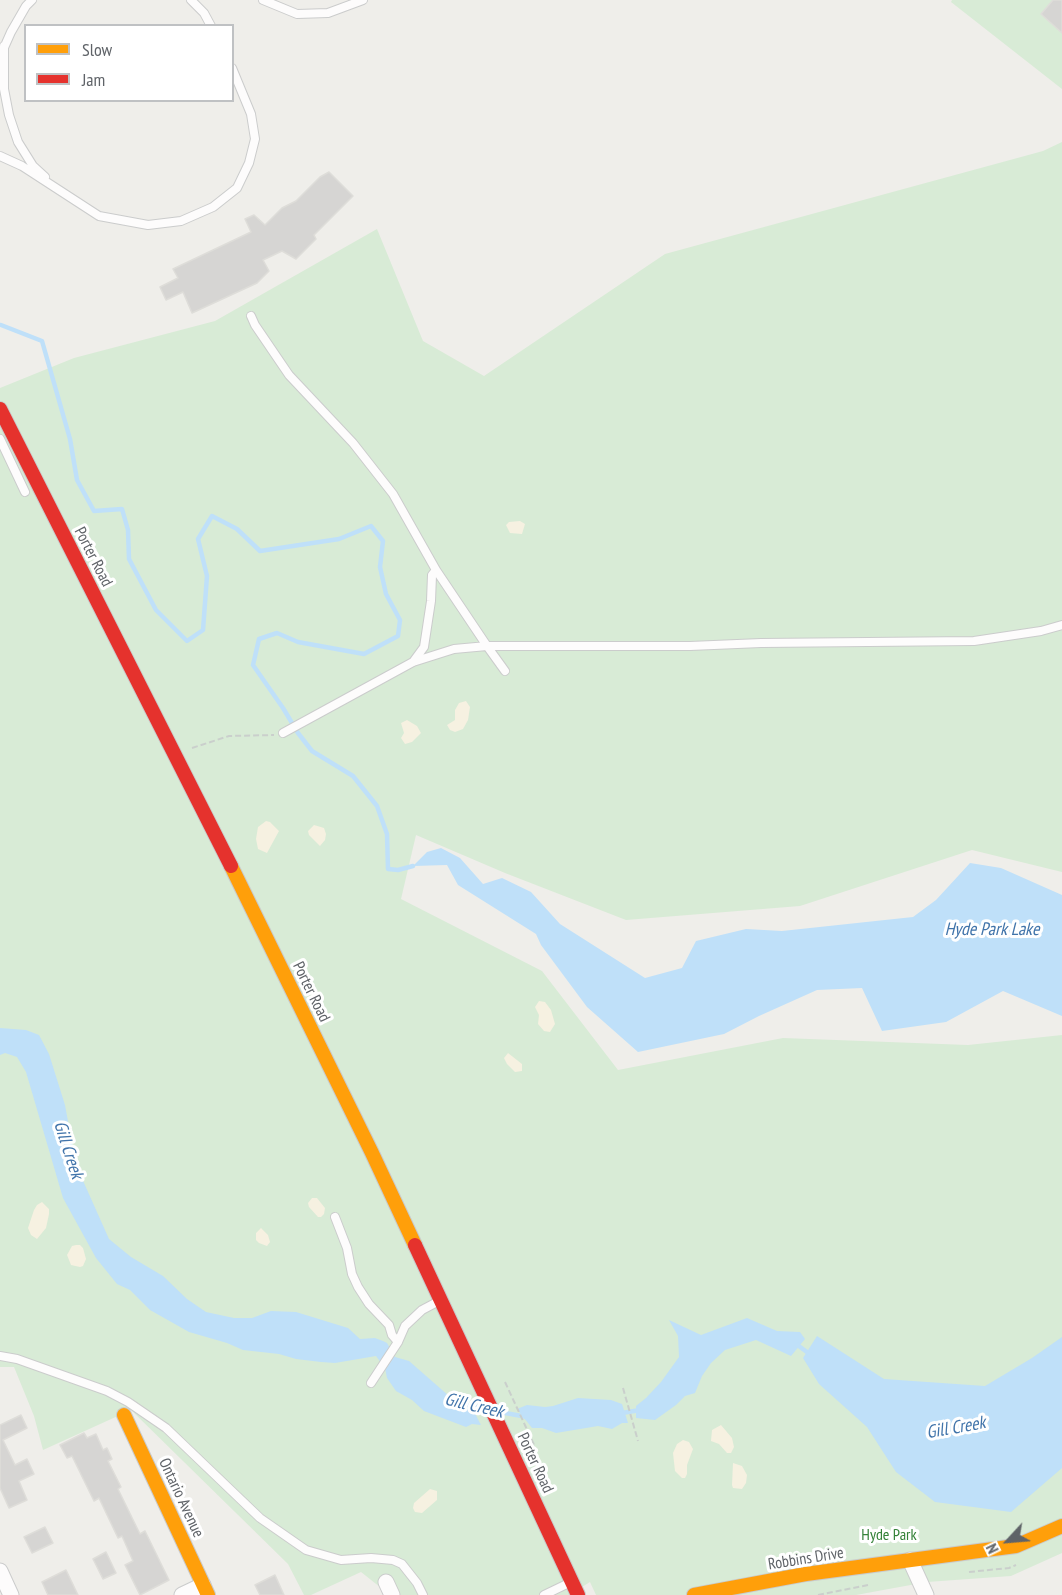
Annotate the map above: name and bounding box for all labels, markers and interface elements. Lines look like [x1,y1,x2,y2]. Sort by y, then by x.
legend [24,24,234,102]
text: Slow [82,38,112,61]
text: Jam [82,68,105,91]
street label: Porter Road [70,524,116,590]
water label: Hyde Park Lake [945,919,1039,941]
street label: Porter Road [288,959,334,1025]
water label: Gill Creek [49,1118,87,1182]
water label: Gill Creek [443,1389,505,1423]
water label: Gill Creek [925,1412,987,1444]
street label: Porter Road [513,1430,557,1496]
street label: Ontario Avenue [154,1455,208,1541]
north arrow [978,1511,1038,1571]
park label: Hyde Park [861,1525,917,1545]
text: N [981,1541,1003,1557]
street label: Robbins Drive [767,1544,845,1574]

